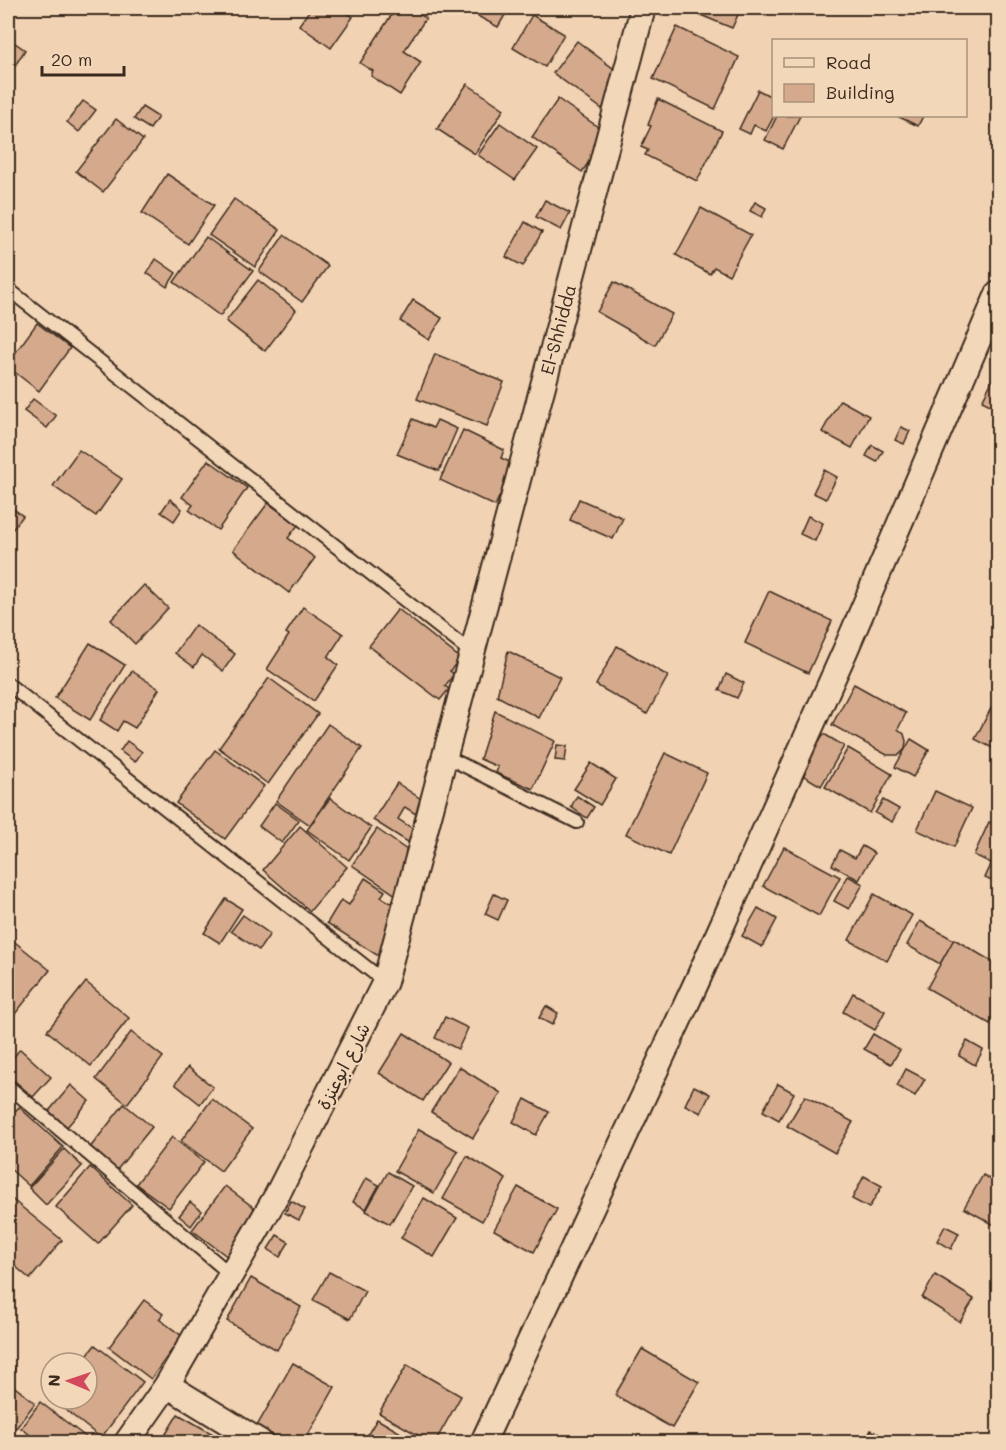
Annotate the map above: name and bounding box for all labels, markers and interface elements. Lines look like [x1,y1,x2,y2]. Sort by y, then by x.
scale bar [42,39,124,77]
legend [772,39,967,117]
text: 20 m [51,47,92,71]
text: Road [826,50,871,74]
text: Building [826,80,894,104]
street label: El-Shhidda [534,282,581,377]
street label: شارع ابوعنزة [311,1019,376,1114]
north arrow [39,1351,99,1411]
text: N [43,1374,64,1387]

